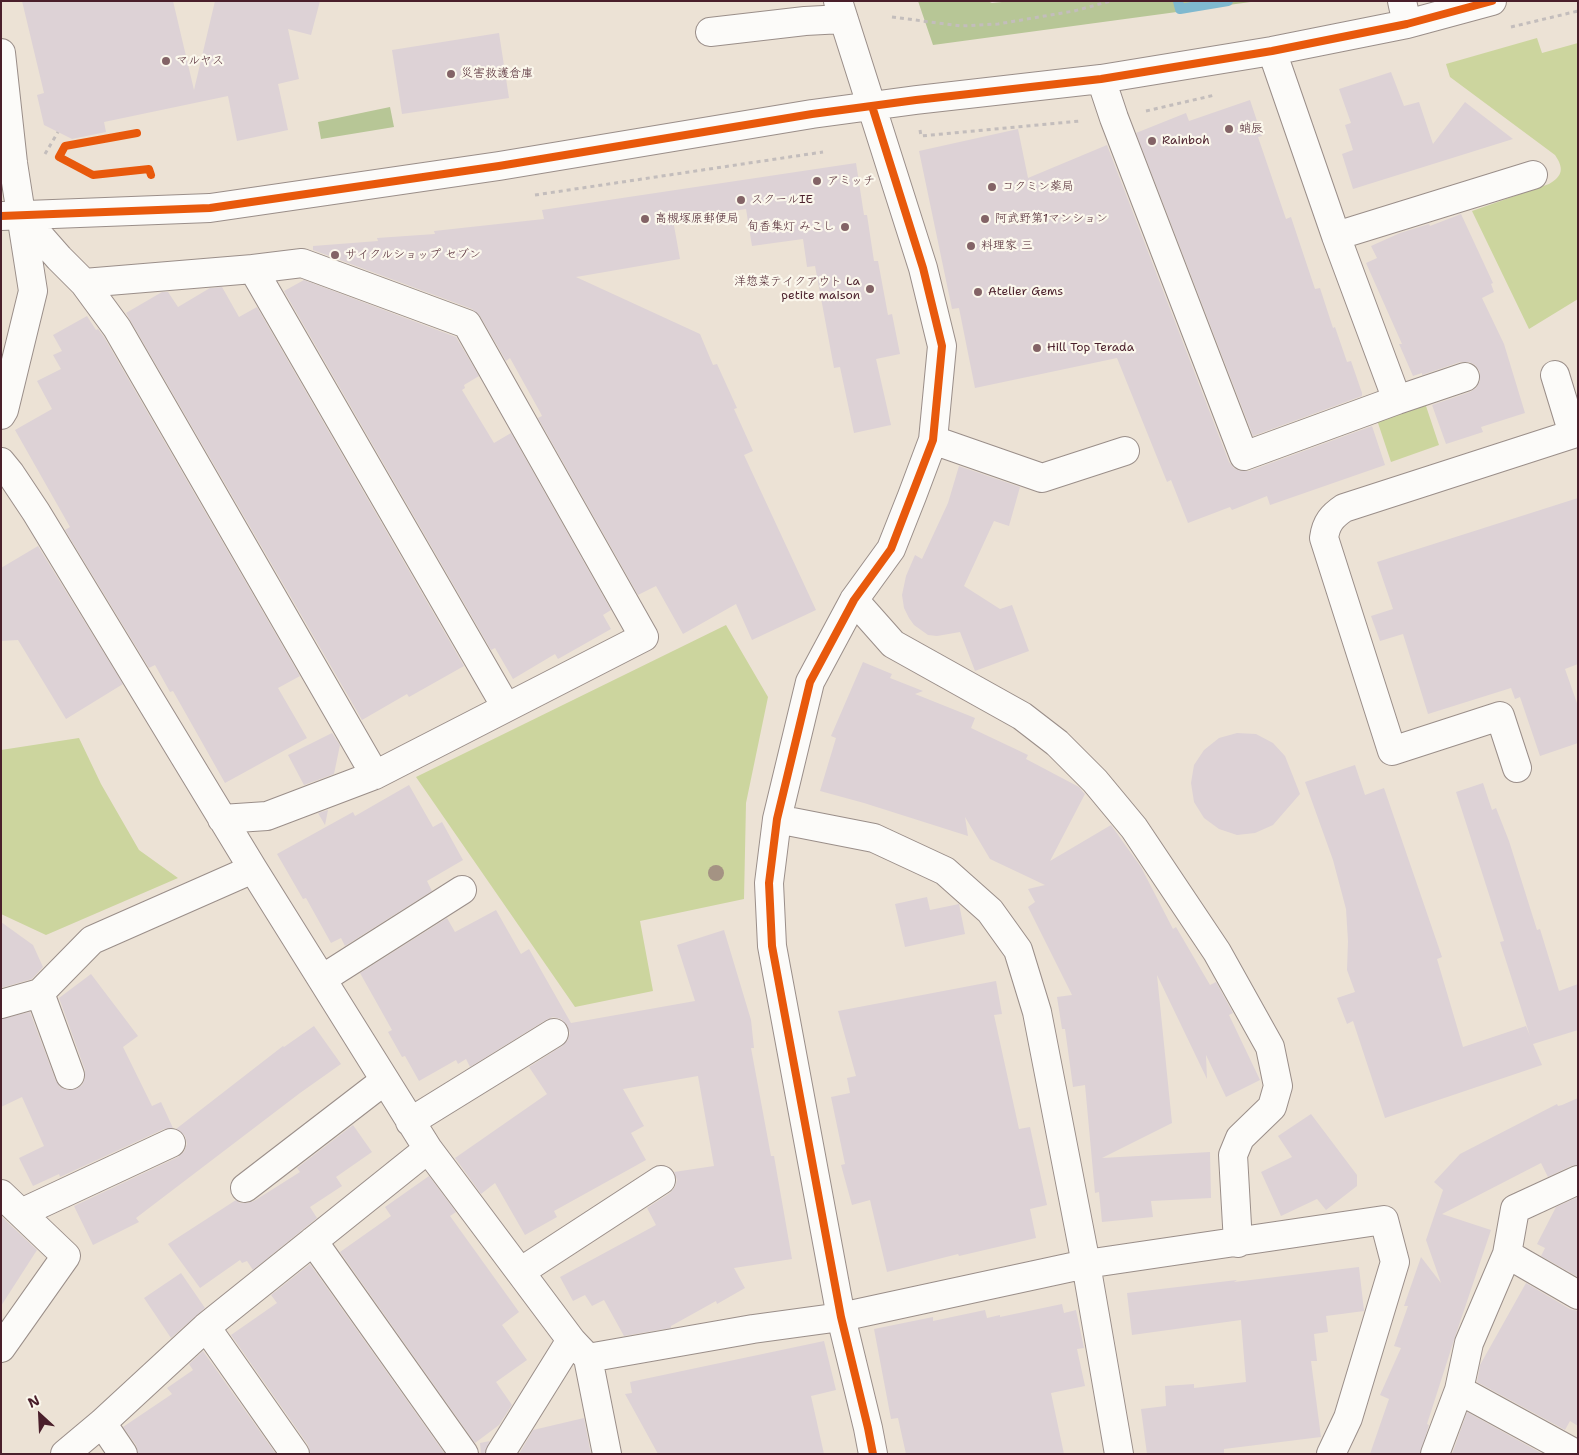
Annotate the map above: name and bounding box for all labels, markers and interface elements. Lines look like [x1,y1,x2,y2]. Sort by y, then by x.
place label: マルヤス [176,54,224,68]
marker: マルヤス [160,55,172,67]
place label: 災害救護倉庫 [461,67,533,81]
marker: 災害救護倉庫 [445,68,457,80]
place label: 蛸辰 [1239,122,1263,136]
marker: 蛸辰 [1223,123,1235,135]
place label: Rainboh [1162,134,1210,148]
marker: Rainboh [1146,135,1158,147]
place label: アミッチ [827,174,875,188]
marker: アミッチ [811,175,823,187]
place label: コクミン薬局 [1002,180,1074,194]
marker: コクミン薬局 [986,181,998,193]
place label: スクールIE [751,193,813,207]
marker: スクールIE [735,194,747,206]
place label: 高槻塚原郵便局 [655,212,739,226]
place label: 阿武野第1マンション [995,212,1108,226]
marker: 高槻塚原郵便局 [639,213,651,225]
marker: 阿武野第1マンション [979,213,991,225]
place label: 旬香集灯 みこし [747,220,835,234]
marker: 旬香集灯 みこし [839,221,851,233]
place label: 料理家 三 [981,239,1033,253]
marker: 料理家 三 [965,240,977,252]
place label: サイクルショップ セブン [345,248,481,262]
marker: サイクルショップ セブン [329,249,341,261]
place label: 洋惣菜テイクアウト La petite maison [734,275,860,303]
marker: 洋惣菜テイクアウト La petite maison [864,283,876,295]
place label: Atelier Gems [988,285,1063,299]
marker: Atelier Gems [972,286,984,298]
place label: Hill Top Terada [1047,341,1134,355]
marker: Hill Top Terada [1031,342,1043,354]
north arrow [15,1390,65,1440]
text: N [25,1391,42,1412]

